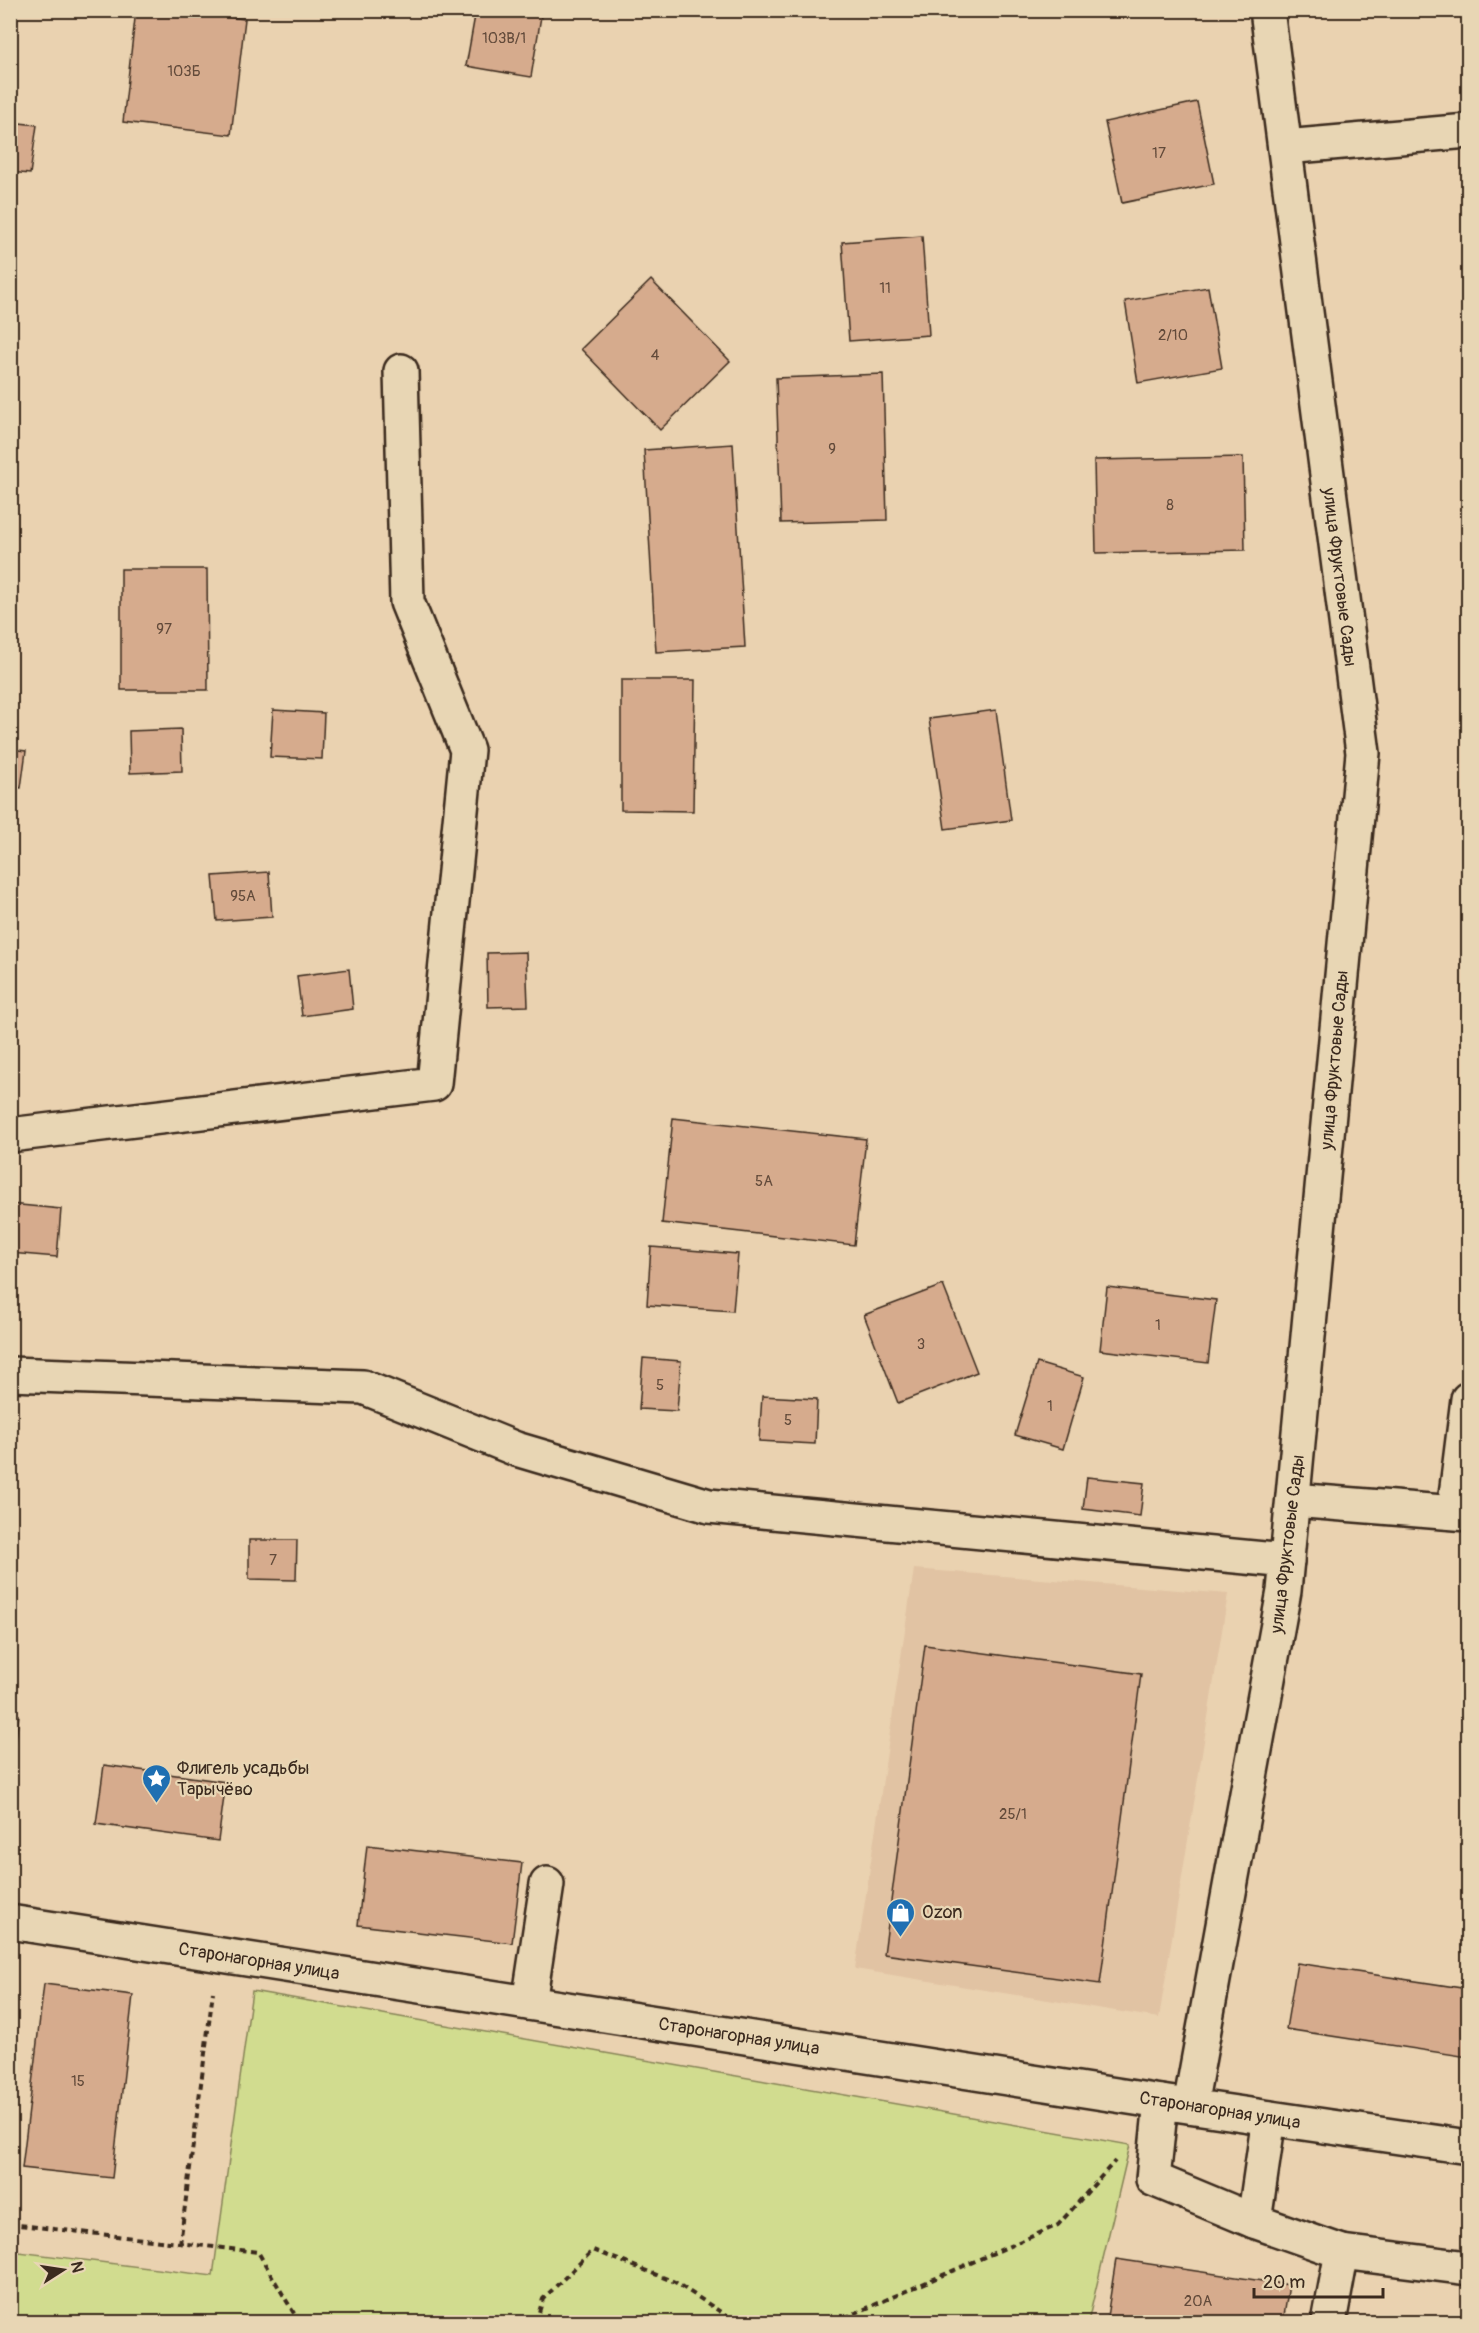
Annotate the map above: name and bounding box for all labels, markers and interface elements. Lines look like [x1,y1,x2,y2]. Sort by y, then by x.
house number: 103В/1 [482,29,526,48]
house number: 103Б [167,62,201,81]
house number: 17 [1152,144,1166,163]
house number: 11 [879,279,891,298]
house number: 2/10 [1158,326,1188,345]
house number: 4 [651,346,660,365]
house number: 9 [828,440,836,459]
street label: улица Фруктовые Сады [1317,485,1362,668]
house number: 8 [1166,496,1174,515]
house number: 97 [156,620,172,639]
house number: 95А [230,887,256,906]
street label: улица Фруктовые Сады [1315,969,1354,1152]
house number: 5А [755,1172,773,1191]
house number: 1 [1155,1316,1161,1335]
house number: 3 [917,1335,925,1354]
house number: 5 [656,1376,664,1395]
house number: 1 [1047,1397,1053,1416]
house number: 5 [784,1411,792,1430]
street label: улица Фруктовые Сады [1265,1453,1310,1636]
house number: 7 [269,1551,277,1570]
place label: Флигель усадьбы Тарычёво [177,1757,309,1801]
place icon: Флигель усадьбы Тарычёво [140,1762,172,1804]
house number: 25/1 [999,1805,1027,1824]
shop icon: Ozon [885,1896,917,1938]
place label: Ozon [922,1901,962,1924]
street label: Старонагорная улица [177,1937,341,1986]
street label: Старонагорная улица [657,2012,821,2061]
house number: 15 [71,2072,85,2091]
street label: Старонагорная улица [1138,2086,1302,2135]
north arrow [33,2240,93,2300]
text: N [66,2260,88,2275]
scale bar [1254,2261,1383,2299]
text: 20 m [1263,2271,1305,2294]
house number: 20А [1184,2292,1212,2311]

